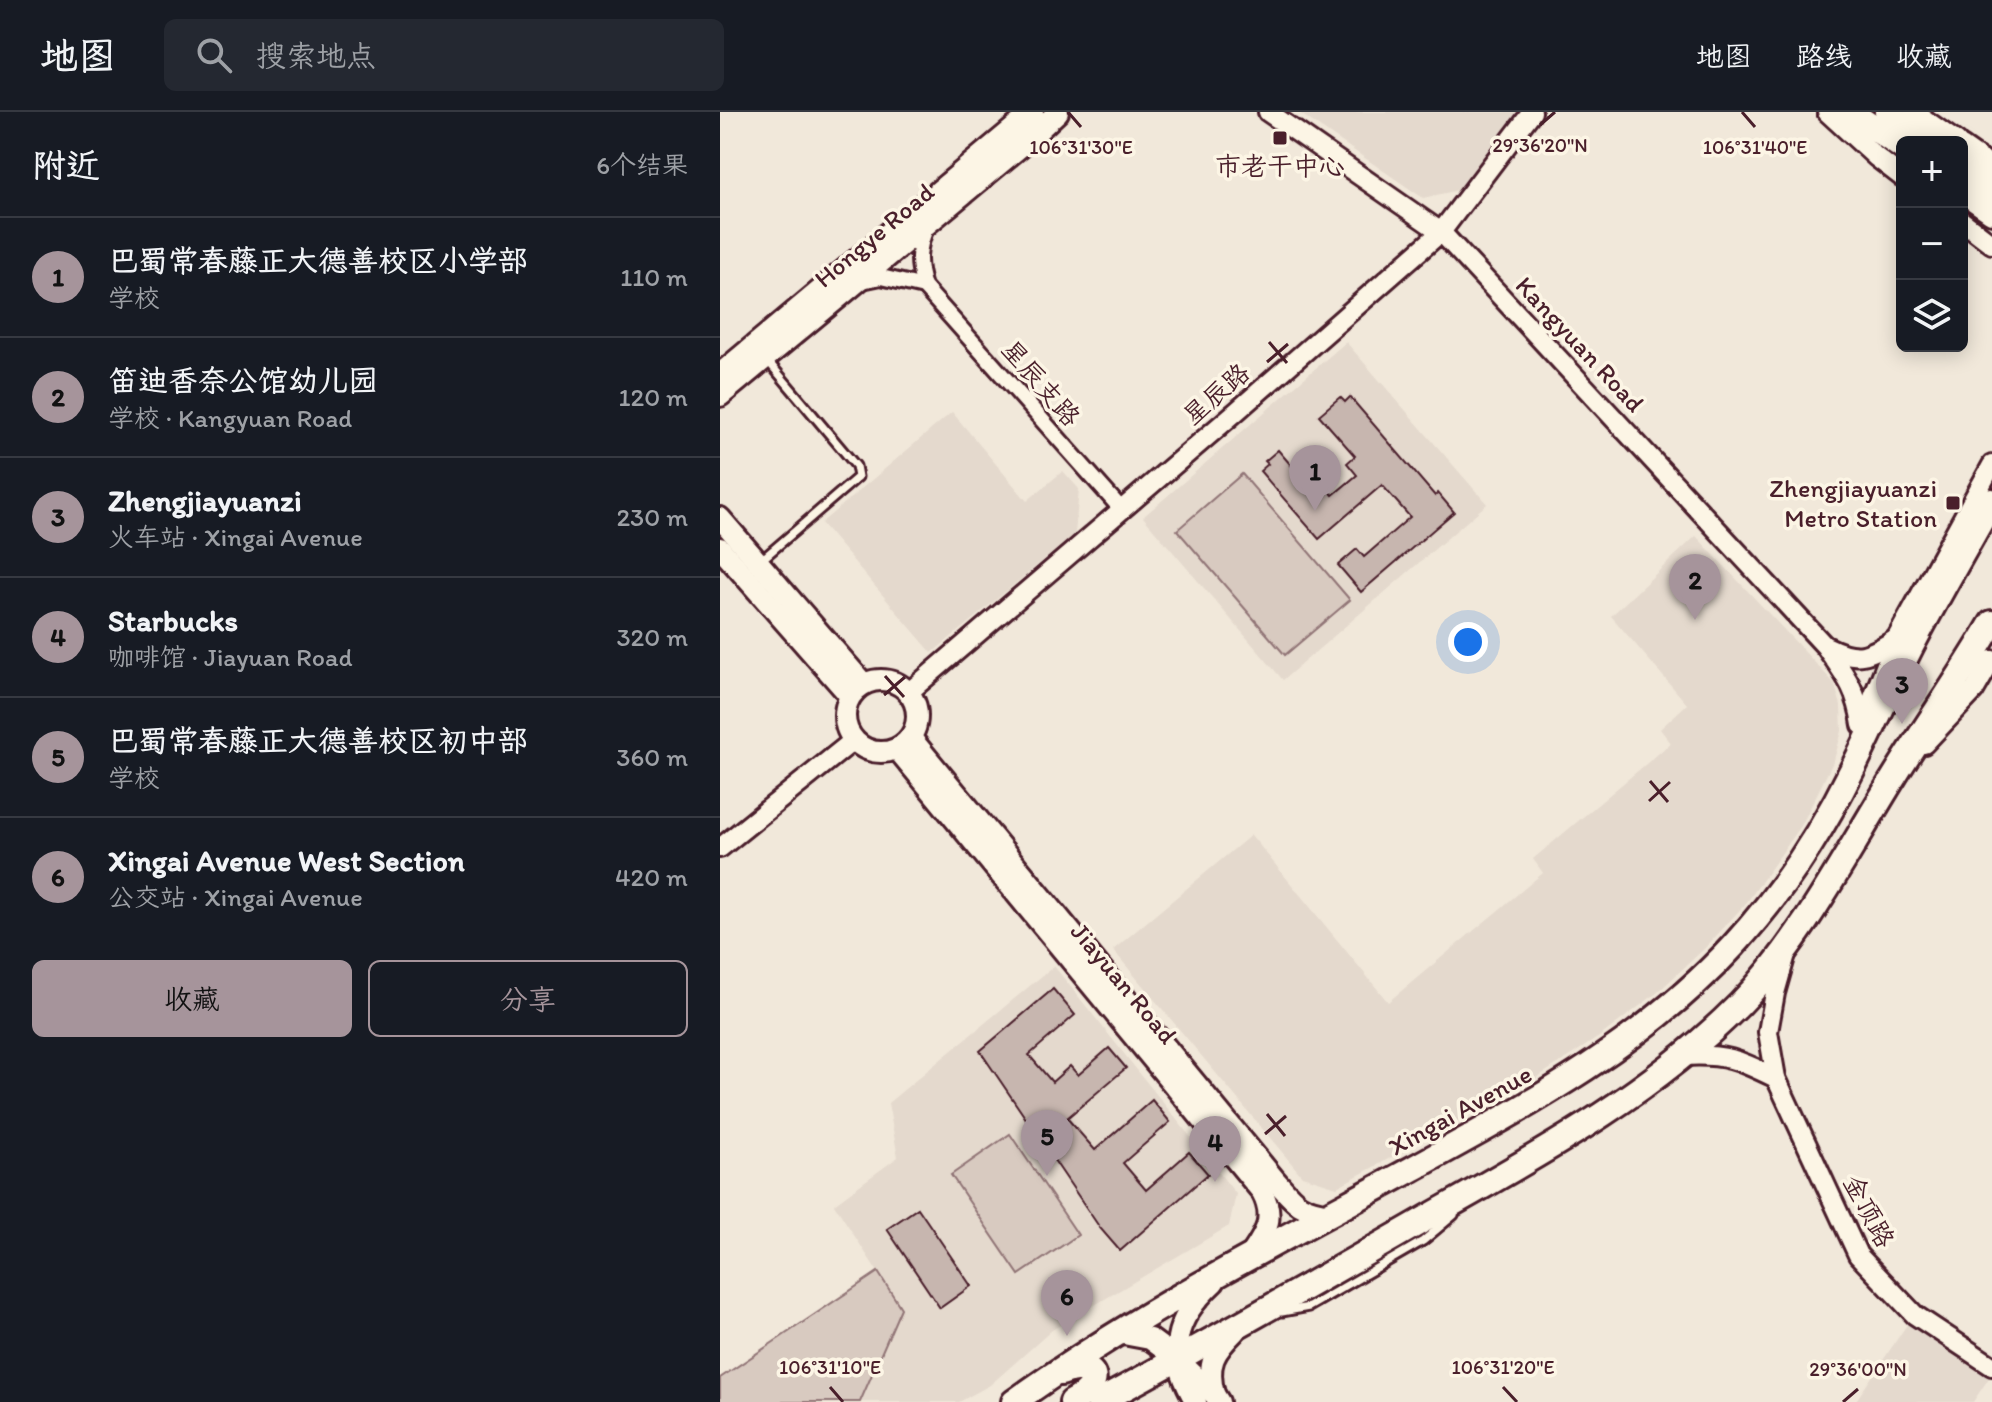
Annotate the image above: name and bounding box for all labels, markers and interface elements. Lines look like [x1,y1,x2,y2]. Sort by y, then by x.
search box [164,19,724,91]
text: 地图 [40,33,116,79]
icon: search [192,33,236,77]
text: 搜索地点 [256,37,376,74]
text: 地图 [1696,39,1752,73]
text: 路线 [1796,39,1852,73]
text: 收藏 [1896,39,1952,73]
marker: 市老干中心 [1271,129,1289,147]
text: 29°36'20"N [1492,133,1588,157]
text: 106°31'30"E [1029,135,1133,159]
text: 106°31'40"E [1703,135,1807,159]
map controls [1896,136,1968,352]
button: + [1896,136,1968,208]
text: 附近 [32,145,100,186]
text: 6个结果 [596,149,688,181]
place label: 市老干中心 [1215,150,1345,182]
street label: Hongye Road [808,175,941,294]
button: − [1896,208,1968,280]
text: 巴蜀常春藤正大德善校区小学部 [108,242,528,279]
text: 1 [52,261,64,293]
text: 110 m [620,261,688,293]
street label: Kangyuan Road [1509,269,1651,419]
button: layers [1896,280,1968,352]
text: 学校 [108,282,160,314]
street label: 星辰支路 [995,333,1087,433]
street label: 星辰路 [1176,356,1256,432]
text: 笛迪香奈公馆幼儿园 [108,362,378,399]
text: 2 [51,381,65,413]
text: 120 m [619,381,688,413]
text: 学校 · Kangyuan Road [108,402,352,434]
pin: 1 [1289,445,1341,511]
place label: Zhengjiayuanzi Metro Station [1769,472,1937,534]
text: Zhengjiayuanzi [108,482,302,519]
marker: Zhengjiayuanzi Metro Station [1944,494,1962,512]
text: 3 [51,501,65,533]
text: 230 m [616,501,688,533]
text: 火车站 · Xingai Avenue [108,521,363,553]
pin: 2 [1669,554,1721,620]
text: Starbucks [108,602,238,639]
text: 4 [50,621,66,653]
text: 320 m [616,621,688,653]
your location [1448,622,1488,662]
text: 咖啡馆 · Jiayuan Road [108,641,353,673]
pin: 3 [1876,658,1928,724]
text: 巴蜀常春藤正大德善校区初中部 [108,722,528,759]
text: 5 [51,741,65,773]
text: 360 m [616,741,688,773]
text: 学校 [108,762,160,794]
text: Xingai Avenue West Section [108,842,465,879]
text: 6 [51,861,65,893]
text: 420 m [615,861,688,893]
text: 公交站 · Xingai Avenue [108,881,363,913]
street label: Jiayuan Road [1064,916,1184,1050]
button: 收藏 [32,960,352,1037]
button: 分享 [368,960,688,1037]
street label: Xingai Avenue [1383,1057,1537,1163]
pin: 5 [1021,1110,1073,1176]
pin: 4 [1189,1116,1241,1182]
street label: 金顶路 [1837,1169,1901,1253]
pin: 6 [1041,1270,1093,1336]
text: 106°31'10"E [779,1355,881,1379]
text: 106°31'20"E [1451,1355,1555,1379]
text: 29°36'00"N [1809,1357,1907,1381]

